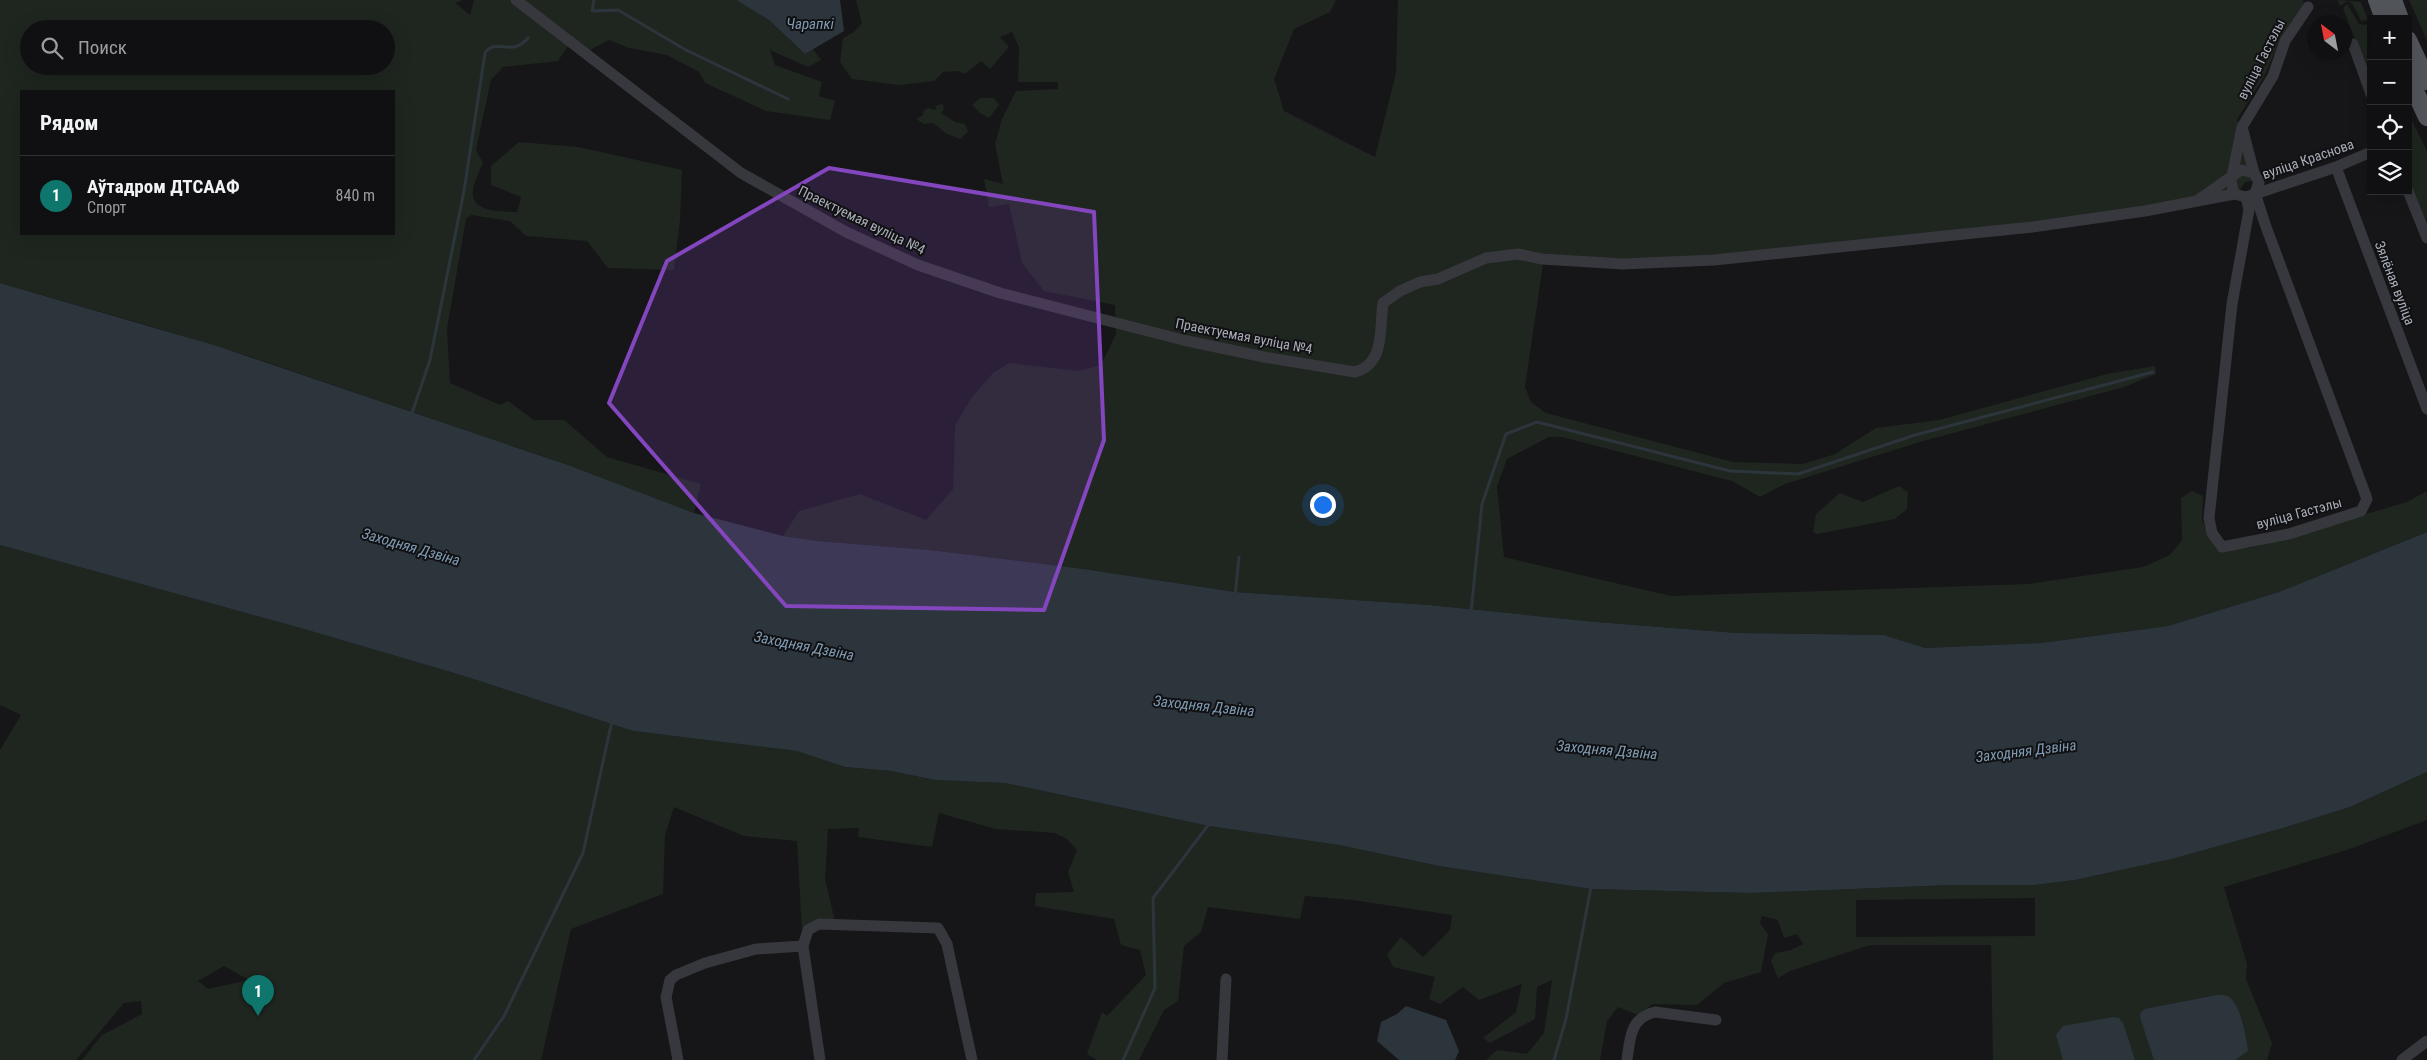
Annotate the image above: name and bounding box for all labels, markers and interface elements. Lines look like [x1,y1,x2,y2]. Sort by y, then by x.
water label: Чарапкі [786,15,834,33]
north arrow [2307,15,2352,60]
map controls [2367,15,2412,195]
button: + [2367,15,2412,60]
street label: вуліца Гастэлы [2234,16,2288,102]
search box [20,20,395,75]
icon: search [38,34,66,62]
text: Поиск [78,36,127,59]
button: − [2367,60,2412,105]
button: locate [2367,105,2412,150]
text: Рядом [40,111,99,135]
street label: вуліца Краснова [2260,136,2356,182]
button: layers [2367,150,2412,195]
text: Аўтадром ДТСААФ [87,175,240,198]
street label: Праектуемая вуліца №4 [796,182,928,258]
text: 1 [52,186,60,205]
text: 840 m [336,186,375,205]
text: Спорт [87,198,126,217]
street label: Зялёная вуліца [2372,239,2418,327]
street label: Праектуемая вуліца №4 [1174,315,1314,357]
your location [1310,492,1336,518]
street label: вуліца Гастэлы [2255,494,2343,532]
water label: Заходняя Дзвіна [360,524,462,570]
water label: Заходняя Дзвіна [753,627,855,665]
water label: Заходняя Дзвіна [1153,692,1255,720]
water label: Заходняя Дзвіна [1975,736,2077,766]
water label: Заходняя Дзвіна [1556,737,1658,763]
pin: 1 [242,975,274,1016]

